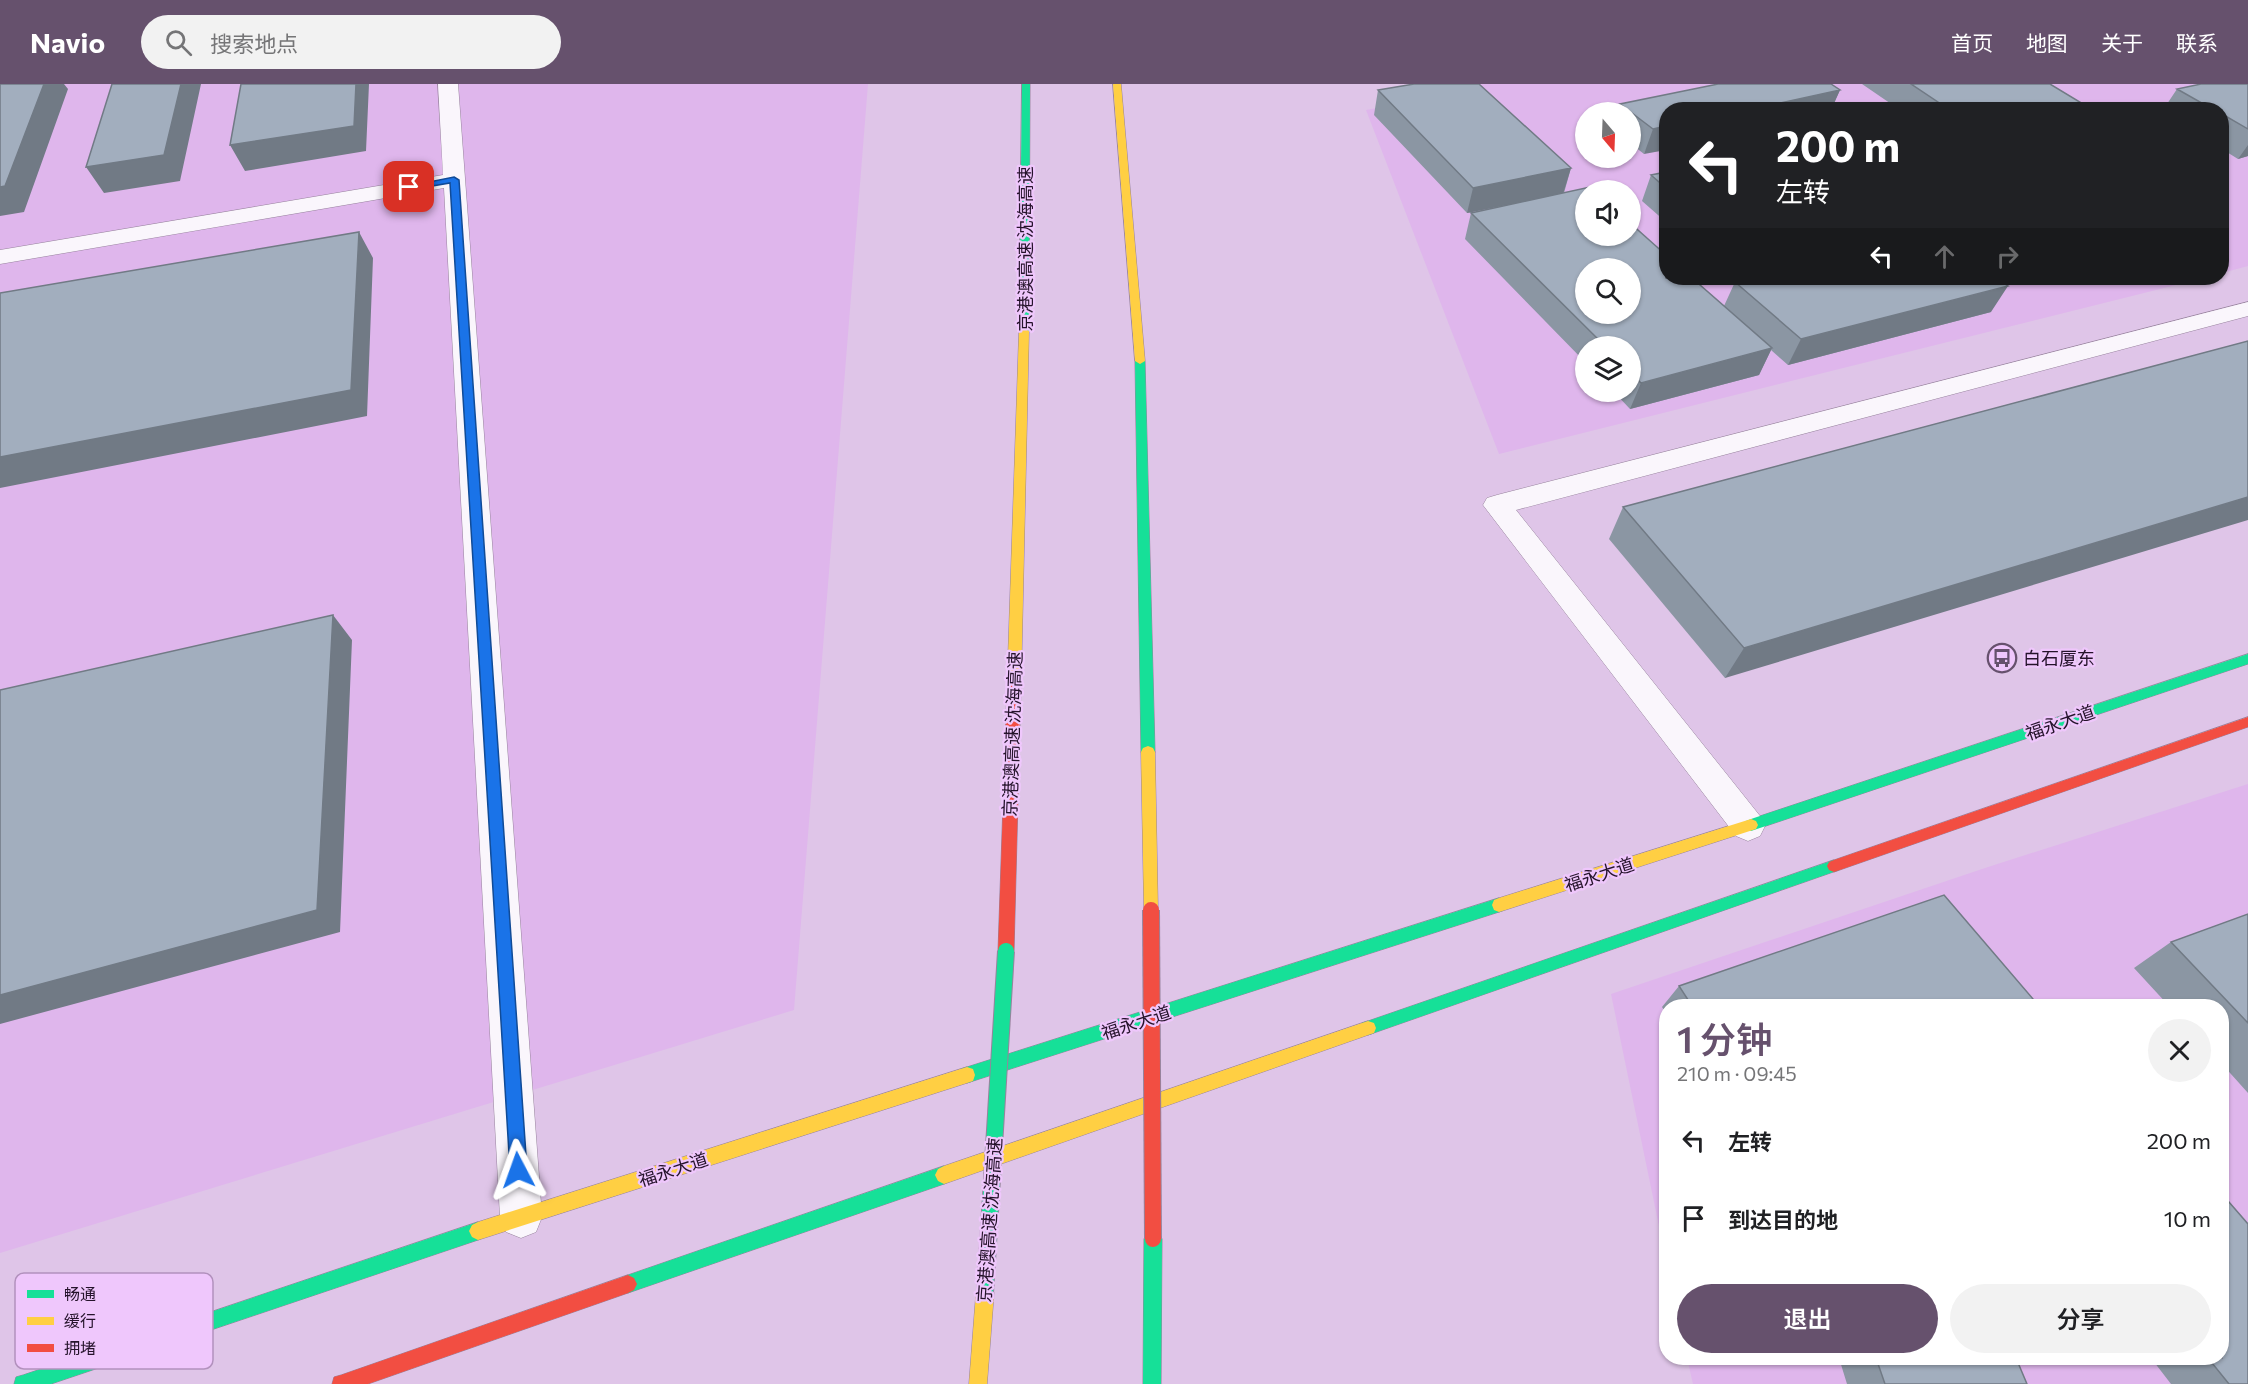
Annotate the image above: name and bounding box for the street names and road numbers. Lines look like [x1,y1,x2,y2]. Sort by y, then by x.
street label: 京港澳高速 沈海高速 [1014,166,1036,332]
street label: 京港澳高速 沈海高速 [998,651,1026,817]
street label: 福永大道 [2022,700,2098,744]
street label: 福永大道 [1561,852,1637,896]
street label: 福永大道 [1098,1000,1174,1044]
street label: 京港澳高速 沈海高速 [972,1137,1006,1303]
street label: 福永大道 [635,1147,711,1191]

